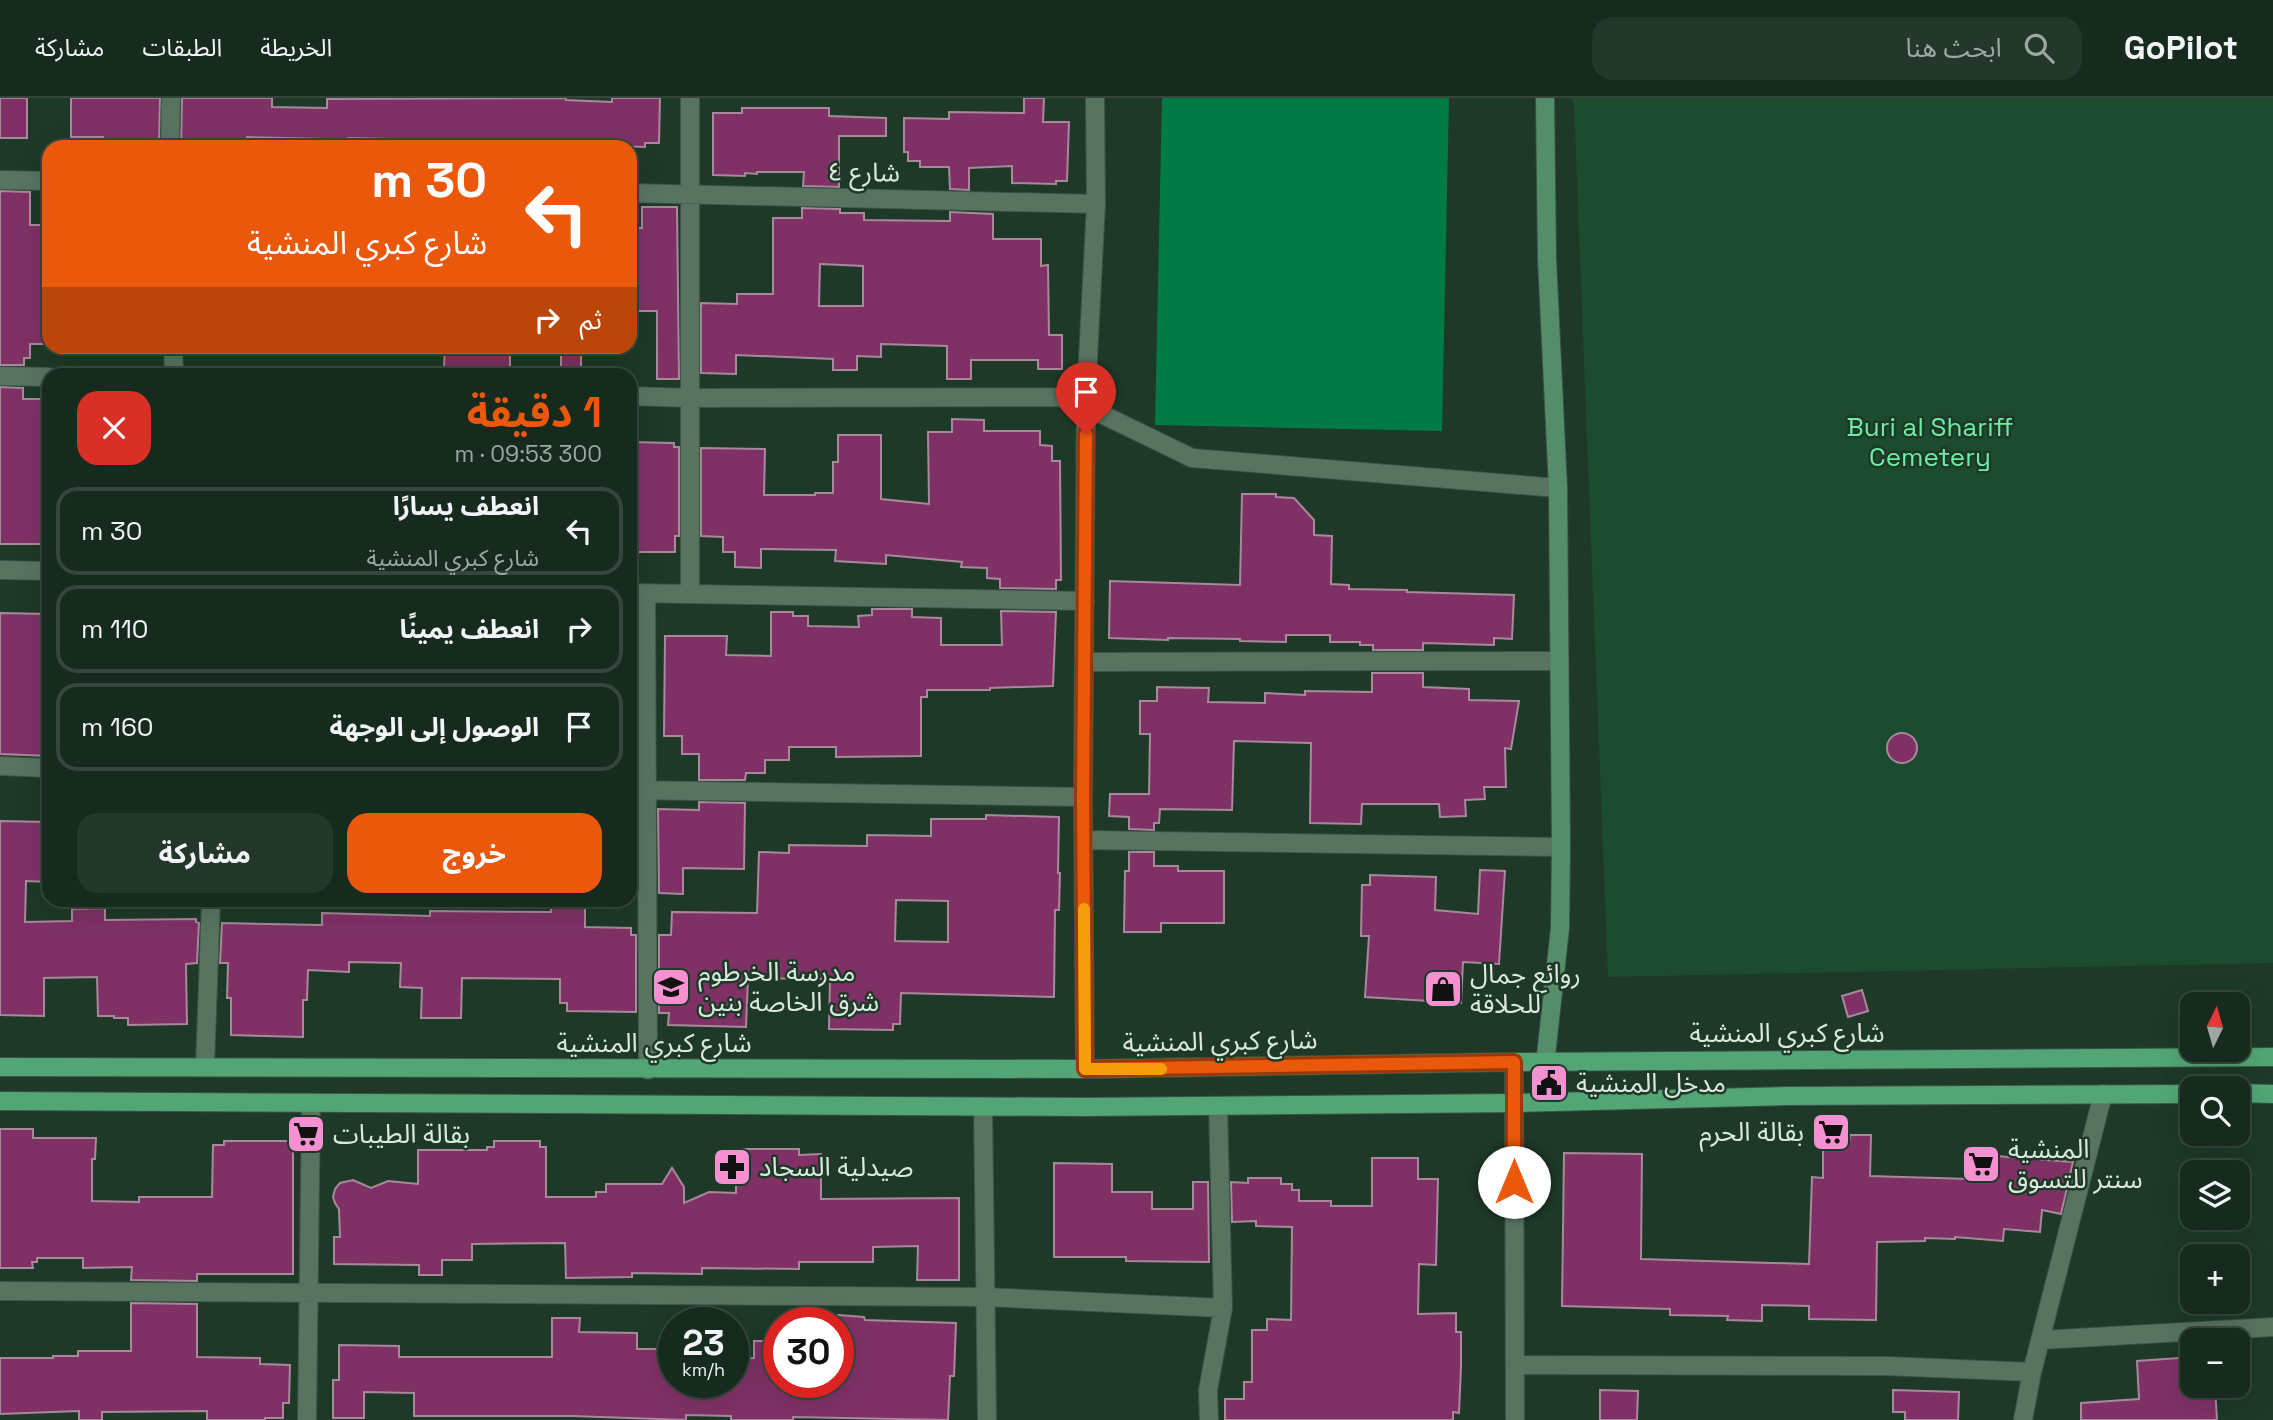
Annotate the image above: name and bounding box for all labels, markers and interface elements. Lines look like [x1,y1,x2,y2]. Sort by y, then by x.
search box [1592,17,2082,80]
text: GoPilot [2124,27,2238,69]
icon: search [2020,29,2058,67]
text: ابحث هنا [1905,31,2002,65]
text: مشاركة [35,32,104,63]
text: الطبقات [142,32,222,63]
text: الخريطة [260,32,332,63]
text: 30 m [371,149,487,211]
street label: شارع ٤ [828,154,900,192]
icon: left [511,168,602,259]
text: شارع كبري المنشية [247,223,487,263]
icon: right [528,301,566,339]
text: ثم [580,303,602,337]
pin [1056,362,1116,434]
icon: arrive [1067,373,1105,411]
text: 1 دقيقة [467,386,602,439]
button: close [77,391,151,465]
park label: Buri al Shariff Cemetery [1847,410,2014,474]
text: 300 m · 09:53 [454,439,602,469]
text: انعطف يسارًا [393,489,539,523]
icon: left [560,512,598,550]
text: 30 m [81,514,142,548]
text: شارع كبري المنشية [366,543,539,573]
icon: right [560,610,598,648]
text: 110 m [81,612,148,646]
text: انعطف يمينًا [399,612,539,646]
icon: arrive [560,708,598,746]
text: 160 m [81,710,154,744]
text: الوصول إلى الوجهة [329,710,539,744]
button: مشاركة [77,813,333,893]
button: خروج [347,813,602,893]
place label: مدرسة الخرطوم شرق الخاصة بنين [698,955,879,1019]
place label: روائع جمال للحلاقة [1470,957,1581,1021]
school or university icon: مدرسة الخرطوم شرق الخاصة بنين [650,966,692,1008]
shop icon: روائع جمال للحلاقة [1422,968,1464,1010]
north arrow [2180,992,2250,1062]
map controls [2180,992,2250,1398]
street label: شارع كبري المنشية [1689,1016,1885,1053]
street label: شارع كبري المنشية [1122,1022,1318,1063]
street label: شارع كبري المنشية [556,1026,752,1063]
public building icon: مدخل المنشية [1528,1062,1570,1104]
place label: مدخل المنشية [1576,1066,1726,1100]
button: search [2180,1076,2250,1146]
supermarket icon: بقالة الحرم [1810,1111,1852,1153]
supermarket icon: بقالة الطيبات [285,1113,327,1155]
place label: بقالة الحرم [1699,1115,1804,1152]
place label: بقالة الطيبات [333,1117,470,1151]
place label: المنشية سنتر للتسوق [2008,1132,2143,1196]
supermarket icon: المنشية سنتر للتسوق [1960,1143,2002,1185]
position arrow [1477,1145,1551,1219]
pharmacy icon: صيدلية السجاد [711,1146,753,1188]
place label: صيدلية السجاد [759,1150,913,1184]
button: layers [2180,1160,2250,1230]
button: + [2180,1244,2250,1314]
speed limit sign: 30 [763,1307,854,1398]
text: 23 [682,1321,725,1365]
button: − [2180,1328,2250,1398]
text: km/h [682,1358,725,1381]

